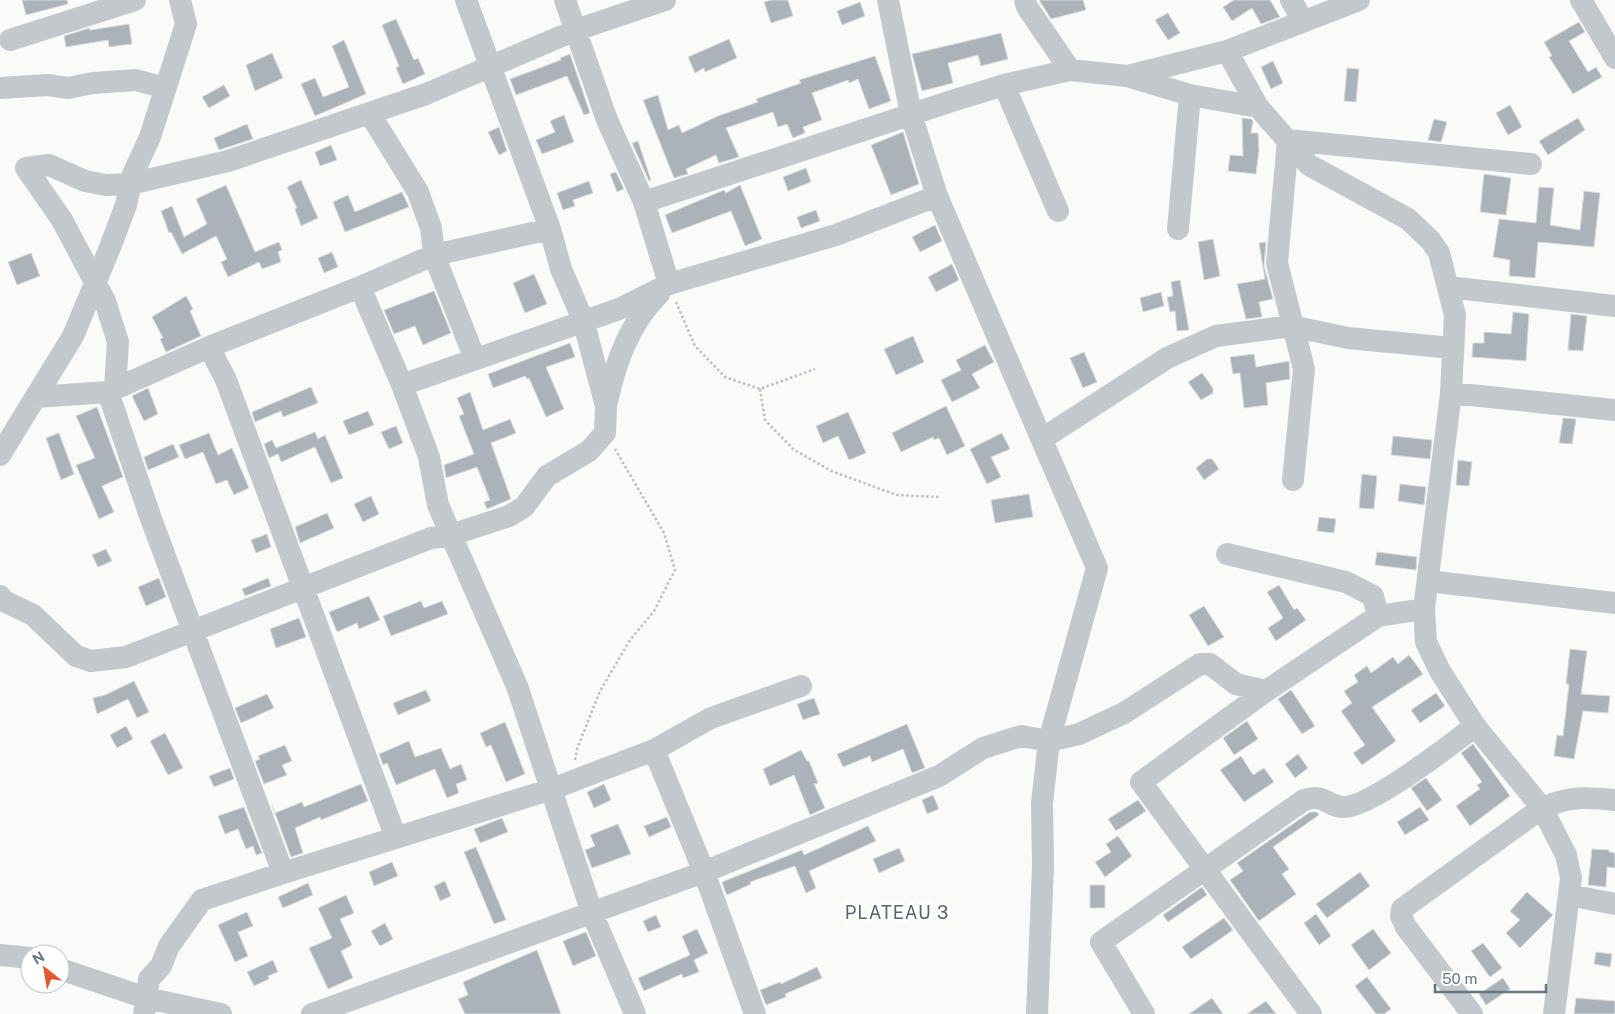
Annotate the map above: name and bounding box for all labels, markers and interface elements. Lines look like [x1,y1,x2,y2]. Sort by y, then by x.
district label: PLATEAU 3 [845,902,949,923]
north arrow [20,944,70,994]
text: N [29,948,47,968]
scale bar [1435,962,1546,994]
text: 50 m [1442,970,1477,987]

